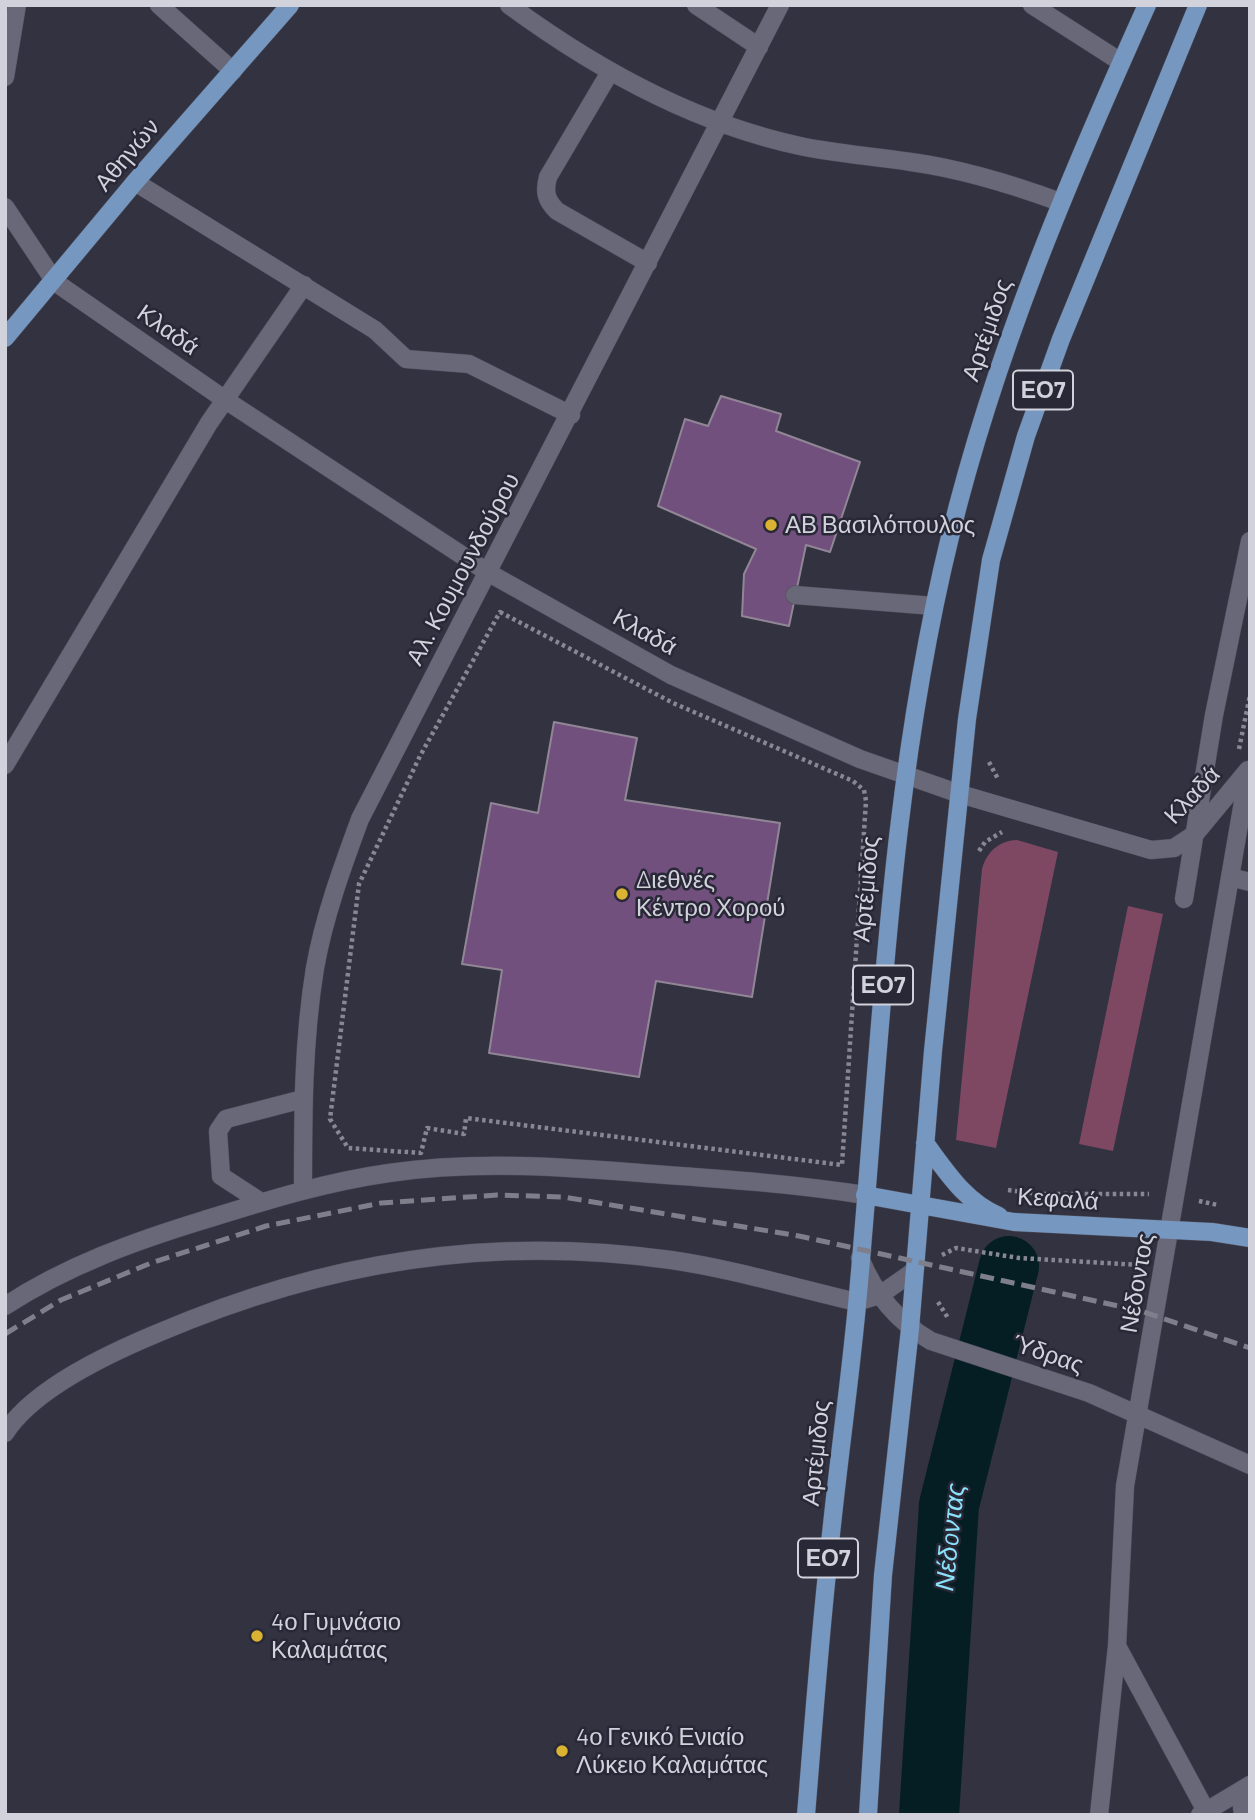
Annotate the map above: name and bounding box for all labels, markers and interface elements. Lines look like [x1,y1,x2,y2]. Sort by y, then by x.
street label: Αθηνών [89,113,165,197]
street label: Αρτέμιδος [956,275,1018,385]
street label: Κλαδά [132,298,204,362]
road number: ΕΟ7 [1013,370,1073,410]
street label: Αλ. Κουμουνδούρου [400,468,526,670]
place label: ΑΒ Βασιλόπουλος [785,511,975,539]
marker: ΑΒ Βασιλόπουλος [763,517,779,533]
street label: Κλαδά [608,603,682,661]
street label: Κλαδά [1158,760,1226,830]
street label: Αρτέμιδος [847,835,885,943]
place label: Διεθνές Κέντρο Χορού [636,866,785,922]
marker: Διεθνές Κέντρο Χορού [614,886,630,902]
road number: ΕΟ7 [853,966,913,1004]
street label: Κεφαλά [1016,1182,1100,1216]
street label: Νέδοντος [1114,1231,1160,1335]
street label: Ύδρας [1009,1329,1087,1379]
street label: Αρτέμιδος [796,1399,836,1507]
water label: Νέδoντας [929,1482,971,1592]
road number: ΕΟ7 [798,1539,858,1578]
place label: 4ο Γυμνάσιο Καλαμάτας [271,1608,401,1664]
marker: 4ο Γυμνάσιο Καλαμάτας [249,1628,265,1644]
place label: 4ο Γενικό Ενιαίο Λύκειο Καλαμάτας [576,1723,768,1779]
marker: 4ο Γενικό Ενιαίο Λύκειο Καλαμάτας [554,1743,570,1759]

